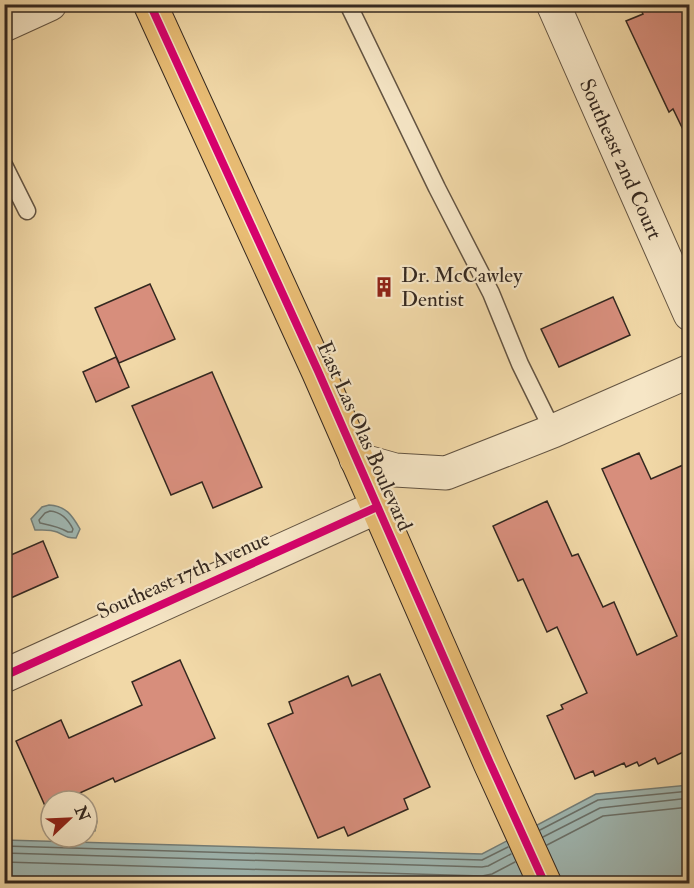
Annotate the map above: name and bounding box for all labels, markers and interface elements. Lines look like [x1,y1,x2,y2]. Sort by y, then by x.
street label: Southeast 2nd Court [573,75,668,244]
place label: Dr. McCawley Dentist [401,262,523,313]
building icon: Dr. McCawley Dentist [372,275,396,299]
street label: East Las Olas Boulevard [311,337,419,536]
street label: Southeast 17th Avenue [93,525,274,626]
north arrow [39,789,99,849]
text: N [69,802,94,825]

